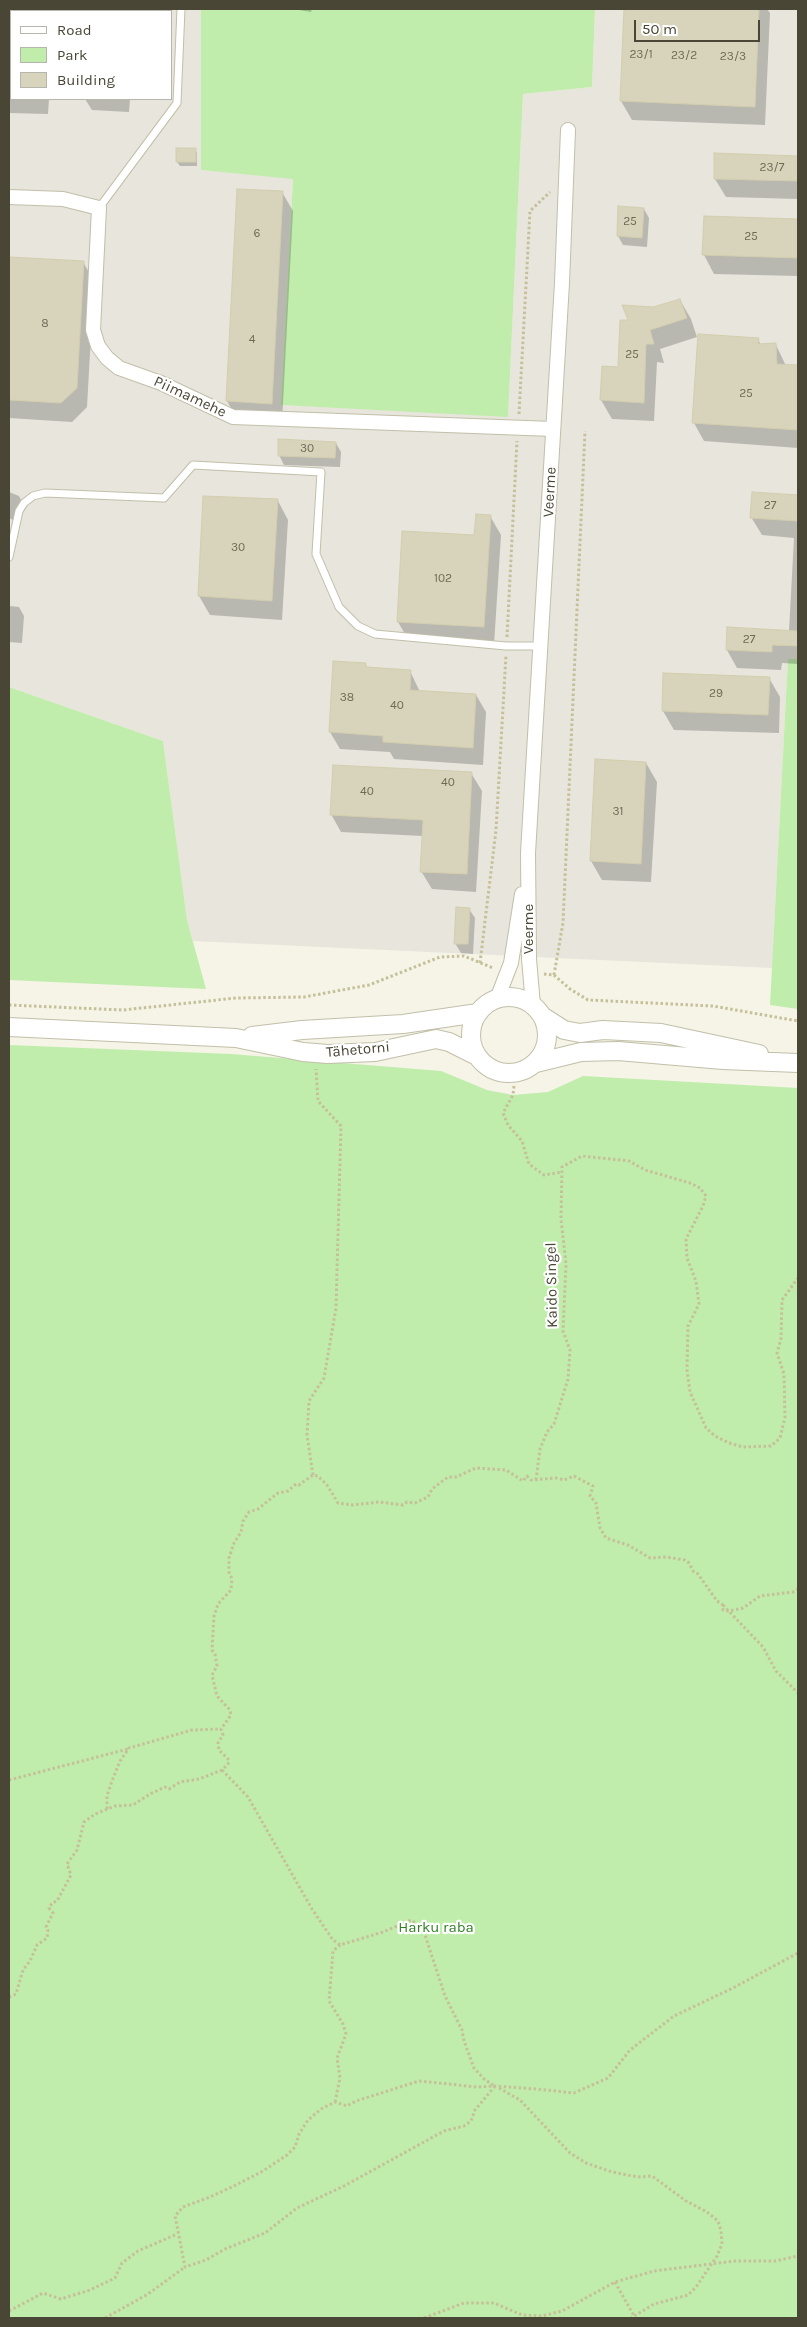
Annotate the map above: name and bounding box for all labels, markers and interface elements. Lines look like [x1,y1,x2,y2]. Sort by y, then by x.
legend [10,10,172,100]
scale bar [637,10,763,42]
text: 50 m [642,20,677,38]
text: Road [57,21,92,39]
text: Park [57,46,87,64]
house number: 23/1 [629,48,653,62]
house number: 23/2 [671,49,697,63]
house number: 23/3 [720,50,746,64]
text: Building [57,71,115,89]
house number: 23/7 [760,161,784,175]
house number: 25 [623,215,637,229]
house number: 6 [254,227,260,241]
house number: 25 [744,230,758,244]
house number: 8 [41,317,49,331]
house number: 4 [249,333,255,347]
house number: 25 [625,348,639,362]
street label: Piimamehe [151,372,229,422]
house number: 25 [739,387,753,401]
house number: 30 [300,442,314,456]
street label: Veerme [540,466,560,518]
house number: 27 [764,499,776,513]
house number: 30 [231,541,245,555]
house number: 102 [434,572,452,586]
house number: 27 [743,633,755,647]
house number: 29 [709,687,723,701]
house number: 38 [340,691,354,705]
house number: 40 [390,699,404,713]
house number: 40 [441,776,455,790]
house number: 40 [360,785,374,799]
house number: 31 [612,805,624,819]
street label: Veerme [520,904,538,954]
street label: Tähetorni [325,1038,391,1062]
street label: Kaido Singel [542,1242,562,1328]
park label: Harku raba [398,1919,474,1937]

